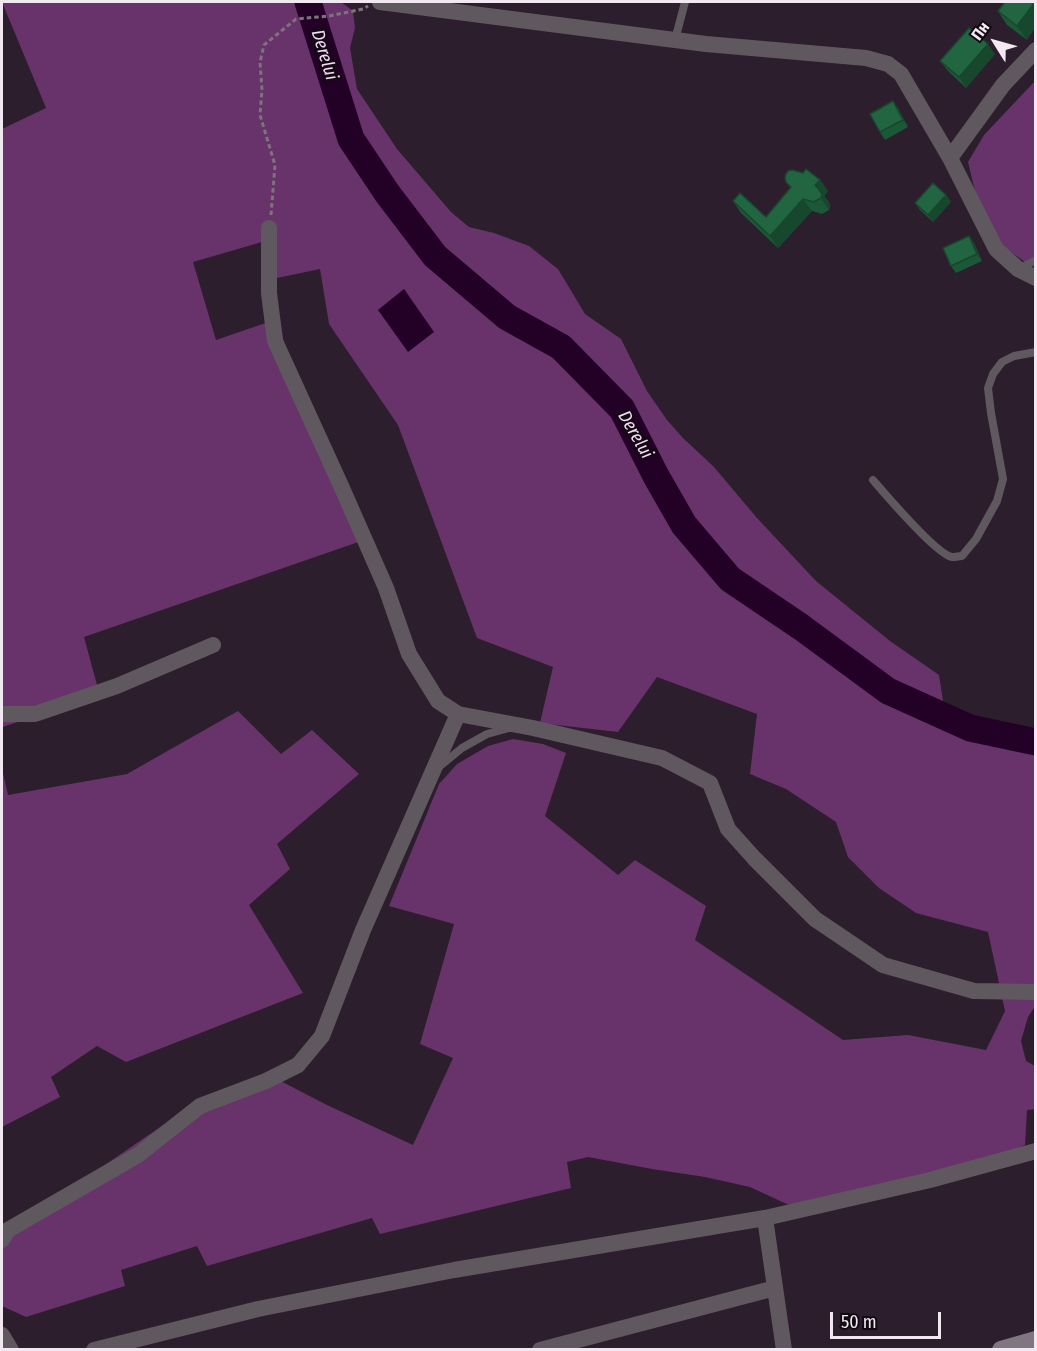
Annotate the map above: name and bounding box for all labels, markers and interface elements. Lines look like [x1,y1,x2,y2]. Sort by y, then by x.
north arrow [965,12,1025,72]
text: Пн [967,18,993,44]
water label: Derelui [306,27,342,83]
water label: Derelui [613,407,657,463]
scale bar [833,1300,944,1338]
text: 50 m [841,1311,877,1333]

